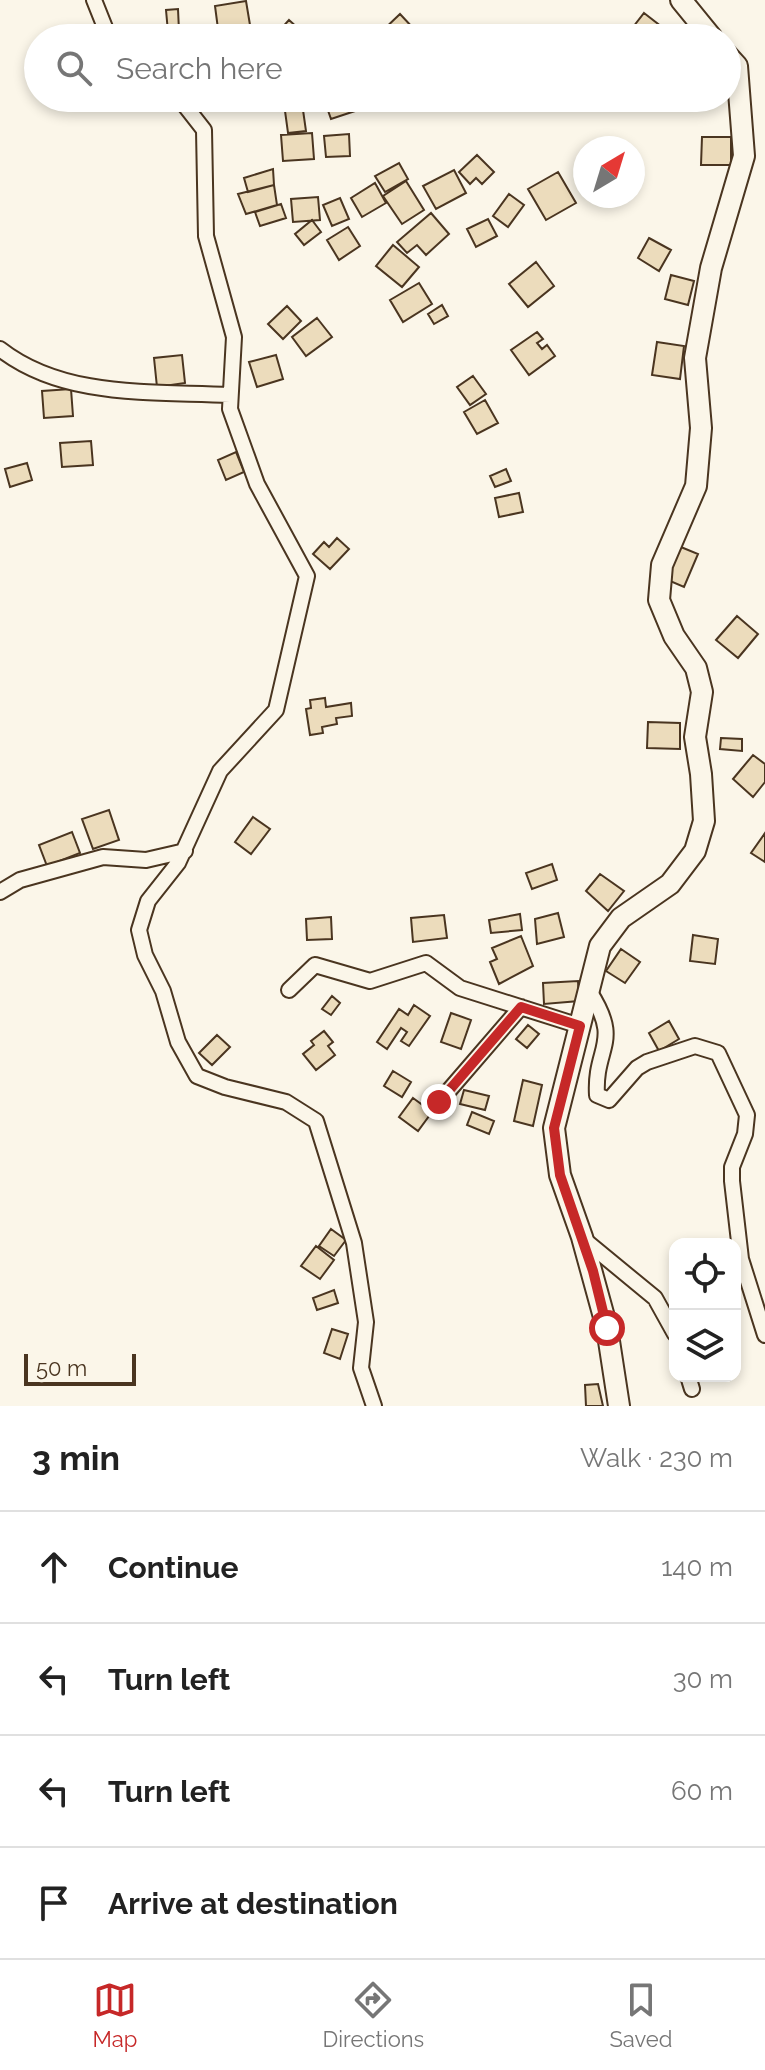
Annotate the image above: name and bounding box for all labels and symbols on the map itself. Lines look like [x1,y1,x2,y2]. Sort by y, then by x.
north arrow [573,136,645,208]
route end [421,1084,457,1120]
route start [589,1310,625,1346]
scale bar [24,1350,136,1386]

